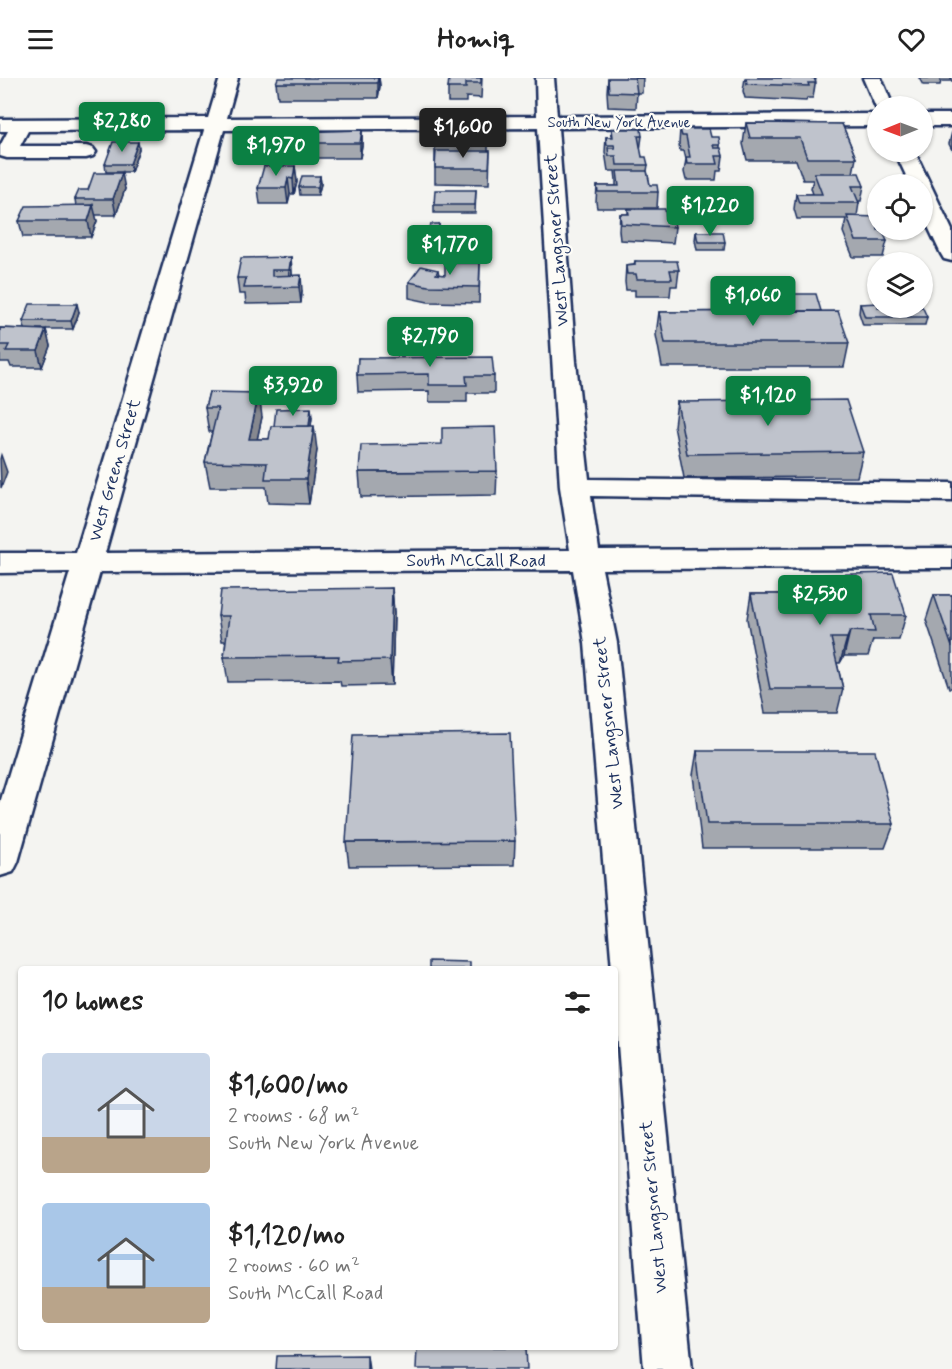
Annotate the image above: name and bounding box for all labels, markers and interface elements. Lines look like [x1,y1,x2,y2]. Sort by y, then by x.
text: Homiq [437,22,515,57]
icon: menu [24,23,57,56]
icon: heart [895,23,928,56]
north arrow [867,96,933,162]
map controls [867,96,933,318]
pin: $2,280 [73,102,171,153]
text: $2,280 [93,108,151,135]
pin: $1,600 [414,108,512,159]
street label: South New York Avenue [547,113,691,133]
text: $1,600 [433,114,493,141]
pin: $1,970 [227,126,325,177]
text: $1,970 [246,132,306,159]
street label: West Langsner Street [539,152,576,327]
button: locate [867,174,933,240]
pin: $1,220 [661,186,759,237]
text: $1,220 [681,192,739,219]
pin: $1,770 [401,225,499,276]
text: $1,770 [421,231,479,258]
button: layers [867,252,933,318]
pin: $1,060 [704,276,802,327]
text: $1,060 [724,282,782,309]
pin: $2,790 [381,317,479,368]
text: $2,790 [401,323,459,350]
pin: $3,920 [244,366,342,417]
text: $3,920 [263,372,323,399]
pin: $1,120 [719,376,817,427]
text: $1,120 [740,382,796,409]
street label: West Green Street [83,396,147,544]
street label: South McCall Road [406,549,546,573]
pin: $2,530 [771,575,869,626]
text: $2,530 [792,581,848,608]
street label: West Langsner Street [588,635,631,810]
text: 10 homes [42,985,143,1019]
icon: filters [561,986,594,1019]
text: $1,600/mo [228,1069,348,1103]
icon: home [90,1077,162,1149]
text: 2 rooms · 68 m² [228,1103,359,1130]
street label: West Langsner Street [634,1119,674,1294]
text: South New York Avenue [228,1130,419,1157]
text: $1,120/mo [228,1219,345,1253]
icon: home [90,1227,162,1299]
text: 2 rooms · 60 m² [228,1253,360,1280]
text: South McCall Road [228,1280,383,1307]

